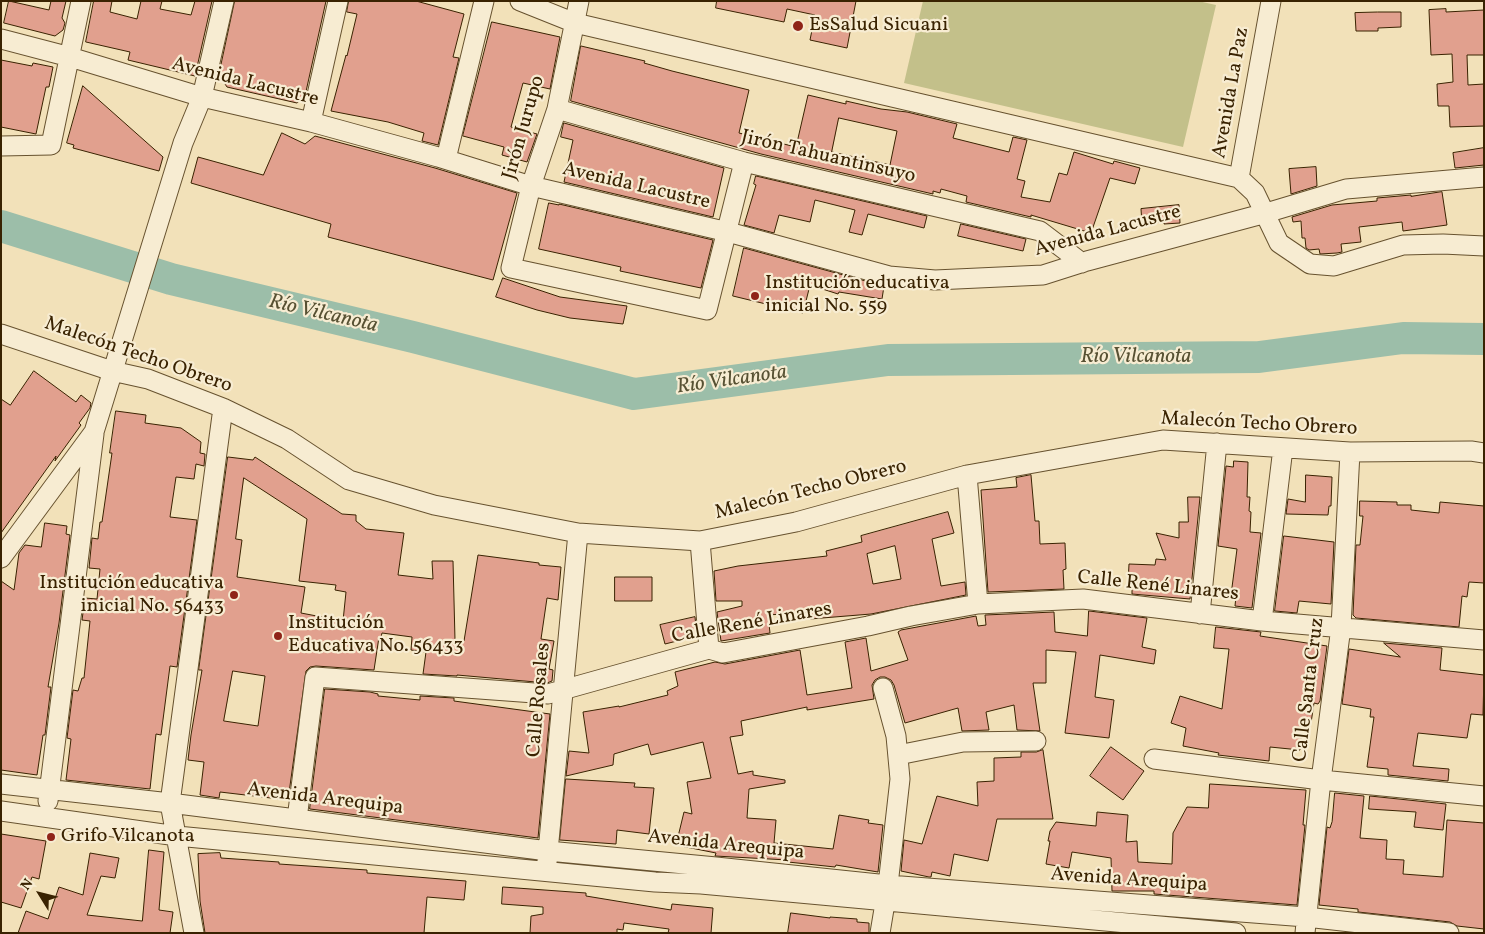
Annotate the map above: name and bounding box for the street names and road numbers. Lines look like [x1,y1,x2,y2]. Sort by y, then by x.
street label: Avenida La Paz [1209,26,1255,160]
street label: Avenida Lacustre [169,53,321,113]
street label: Jirón Jurupo [499,73,551,183]
street label: Jirón Tahuantinsuyo [738,126,918,190]
street label: Avenida Lacustre [560,158,712,216]
street label: Avenida Lacustre [1032,201,1184,263]
street label: Malecón Techo Obrero [41,313,235,399]
street label: Malecón Techo Obrero [1160,408,1358,442]
street label: Malecón Techo Obrero [713,456,909,526]
street label: Calle René Linares [1076,567,1240,607]
street label: Calle René Linares [670,598,834,650]
street label: Calle Santa Cruz [1289,617,1331,763]
street label: Calle Rosales [523,642,557,758]
street label: Avenida Arequipa [245,778,405,822]
street label: Avenida Arequipa [646,826,806,866]
street label: Avenida Arequipa [1050,864,1208,898]

